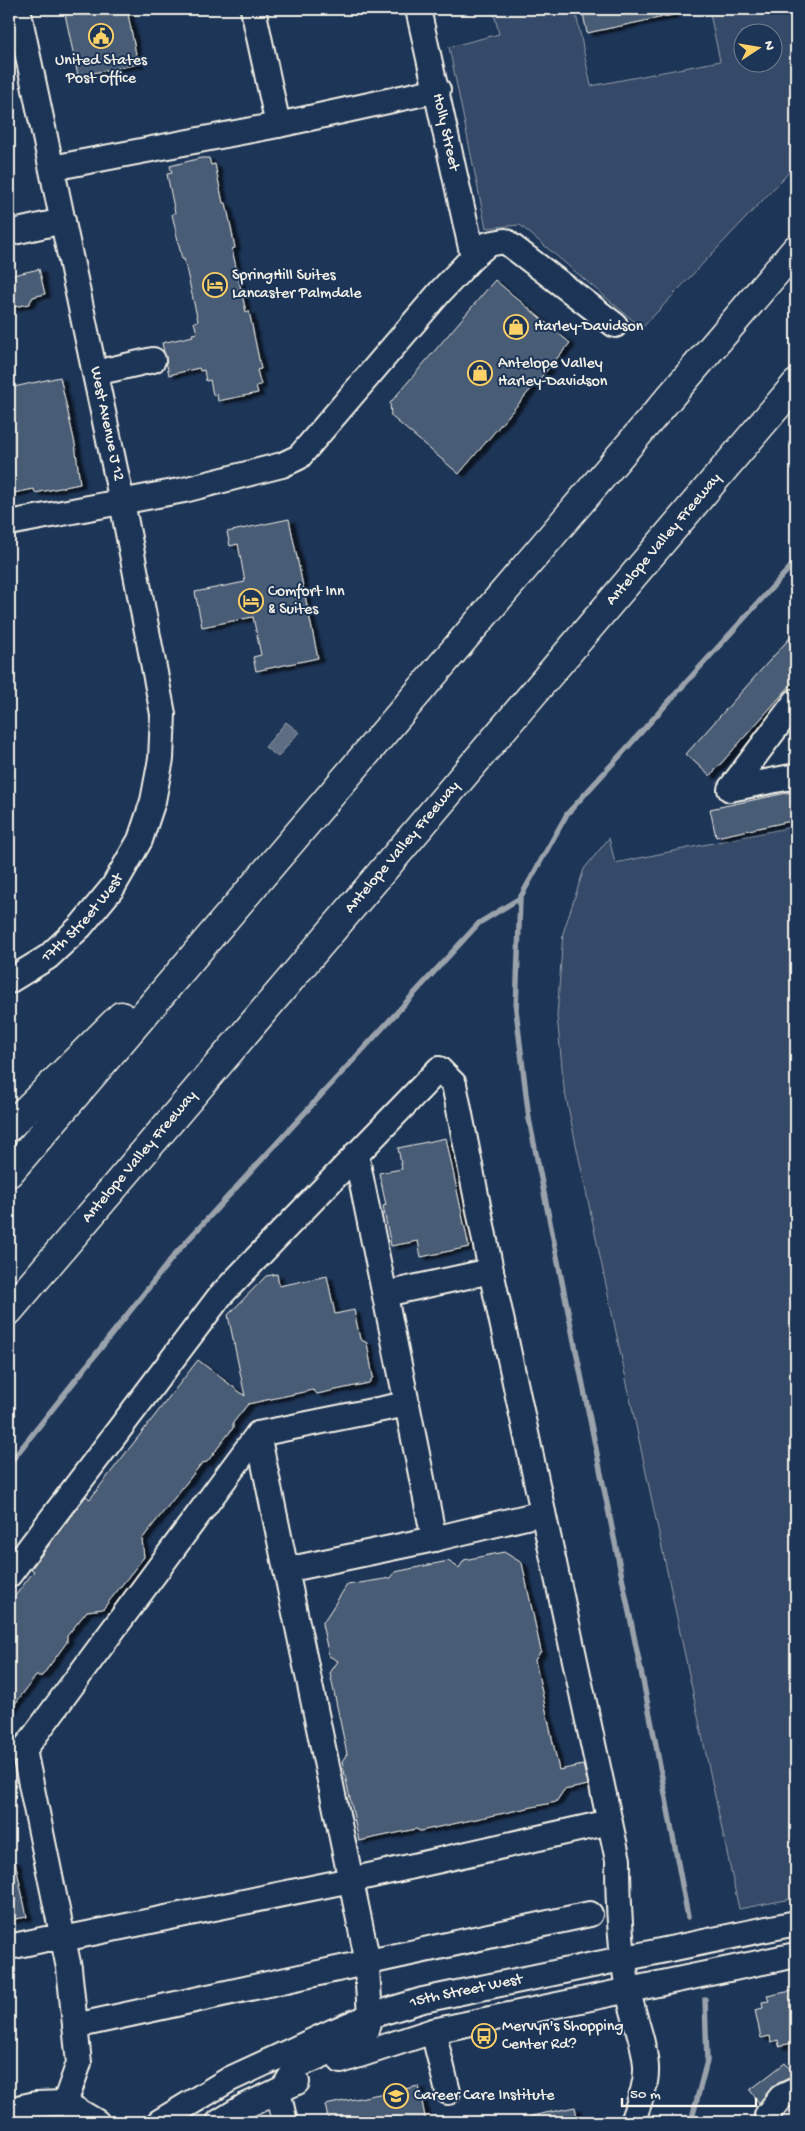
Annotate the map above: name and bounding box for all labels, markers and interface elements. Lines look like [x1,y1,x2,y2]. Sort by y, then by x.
north arrow [732,22,782,72]
public building icon: United States Post Office [88,23,114,49]
text: N [759,40,778,52]
place label: United States Post Office [55,52,148,89]
street label: Holly Street [427,91,463,174]
place label: SpringHill Suites Lancaster Palmdale [232,267,362,304]
hotel icon: SpringHill Suites Lancaster Palmdale [202,272,228,298]
shop icon: Harley-Davidson [503,314,529,340]
place label: Harley-Davidson [534,318,644,337]
place label: Antelope Valley Harley-Davidson [498,355,608,392]
shop icon: Antelope Valley Harley-Davidson [467,360,493,386]
street label: West Avenue J 12 [85,365,127,483]
street label: Antelope Valley Freeway [602,469,726,610]
place label: Comfort Inn & Suites [268,583,345,620]
hotel icon: Comfort Inn & Suites [238,588,264,614]
street label: Antelope Valley Freeway [341,777,464,918]
street label: 17th Street West [38,869,129,968]
street label: Antelope Valley Freeway [78,1087,201,1227]
street label: 15th Street West [407,1970,526,2013]
place label: Mervyn's Shopping Center Rd? [502,2018,624,2055]
bus stop icon: Mervyn's Shopping Center Rd? [471,2023,497,2049]
scale bar [622,2076,756,2108]
school or university icon: Career Care Institute [383,2083,409,2109]
text: 50 m [630,2086,661,2104]
place label: Career Care Institute [414,2087,555,2106]

